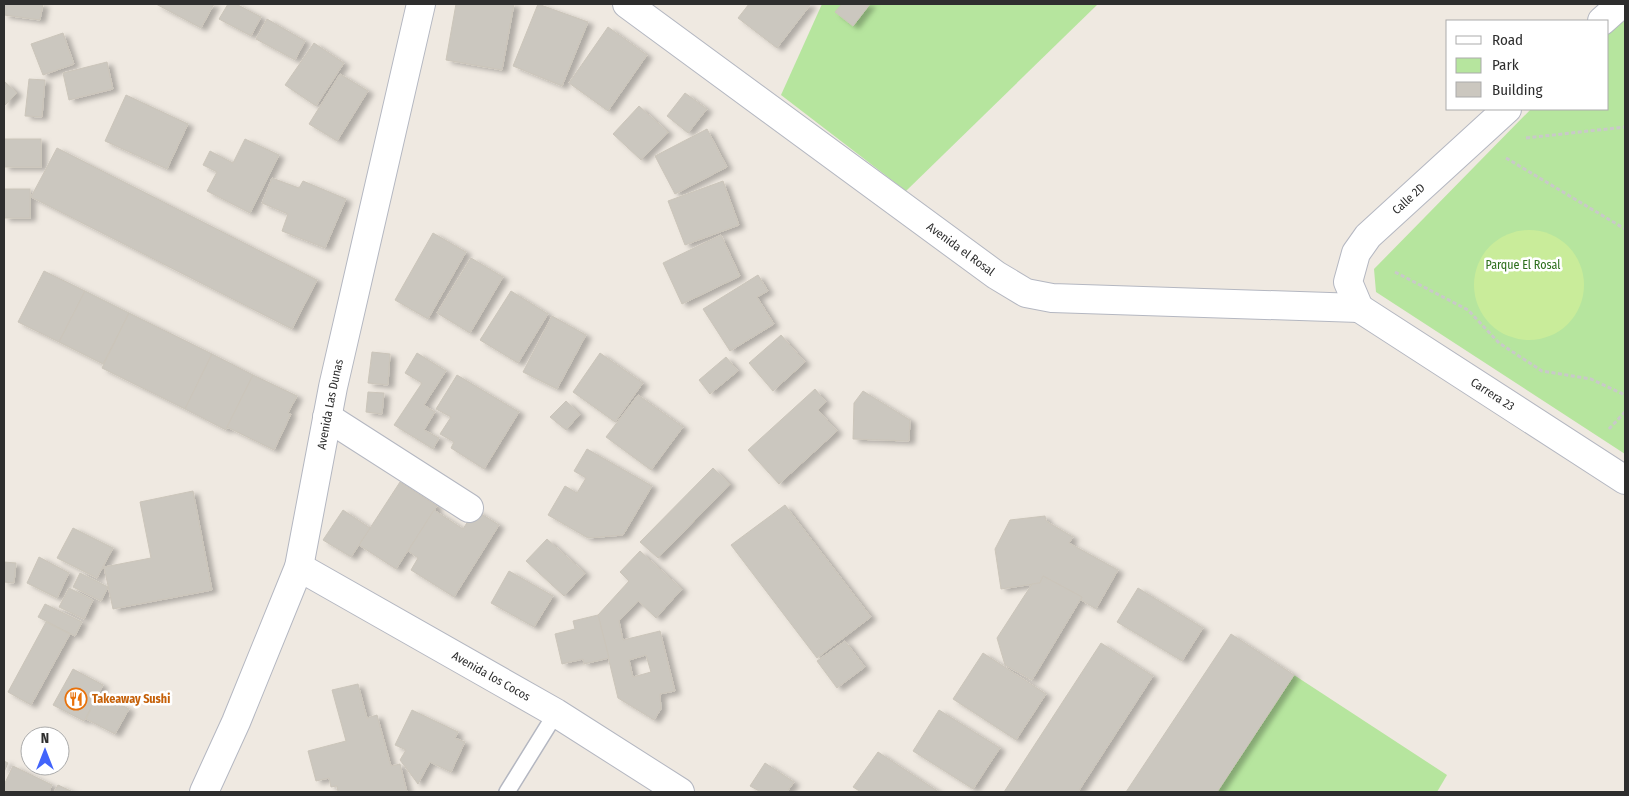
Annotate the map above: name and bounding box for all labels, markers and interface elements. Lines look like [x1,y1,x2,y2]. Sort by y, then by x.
legend [1446,20,1609,110]
text: Road [1492,31,1523,49]
text: Park [1492,56,1519,74]
text: Building [1492,81,1543,99]
street label: Calle 2D [1389,181,1428,217]
street label: Avenida el Rosal [924,220,997,279]
park label: Parque El Rosal [1485,258,1561,272]
street label: Avenida Las Dunas [314,358,346,450]
street label: Carrera 23 [1468,375,1517,414]
street label: Avenida los Cocos [449,648,533,704]
restaurant icon: Takeaway Sushi [64,687,88,711]
place label: Takeaway Sushi [92,692,170,706]
north arrow [20,726,70,776]
text: N [41,730,49,747]

